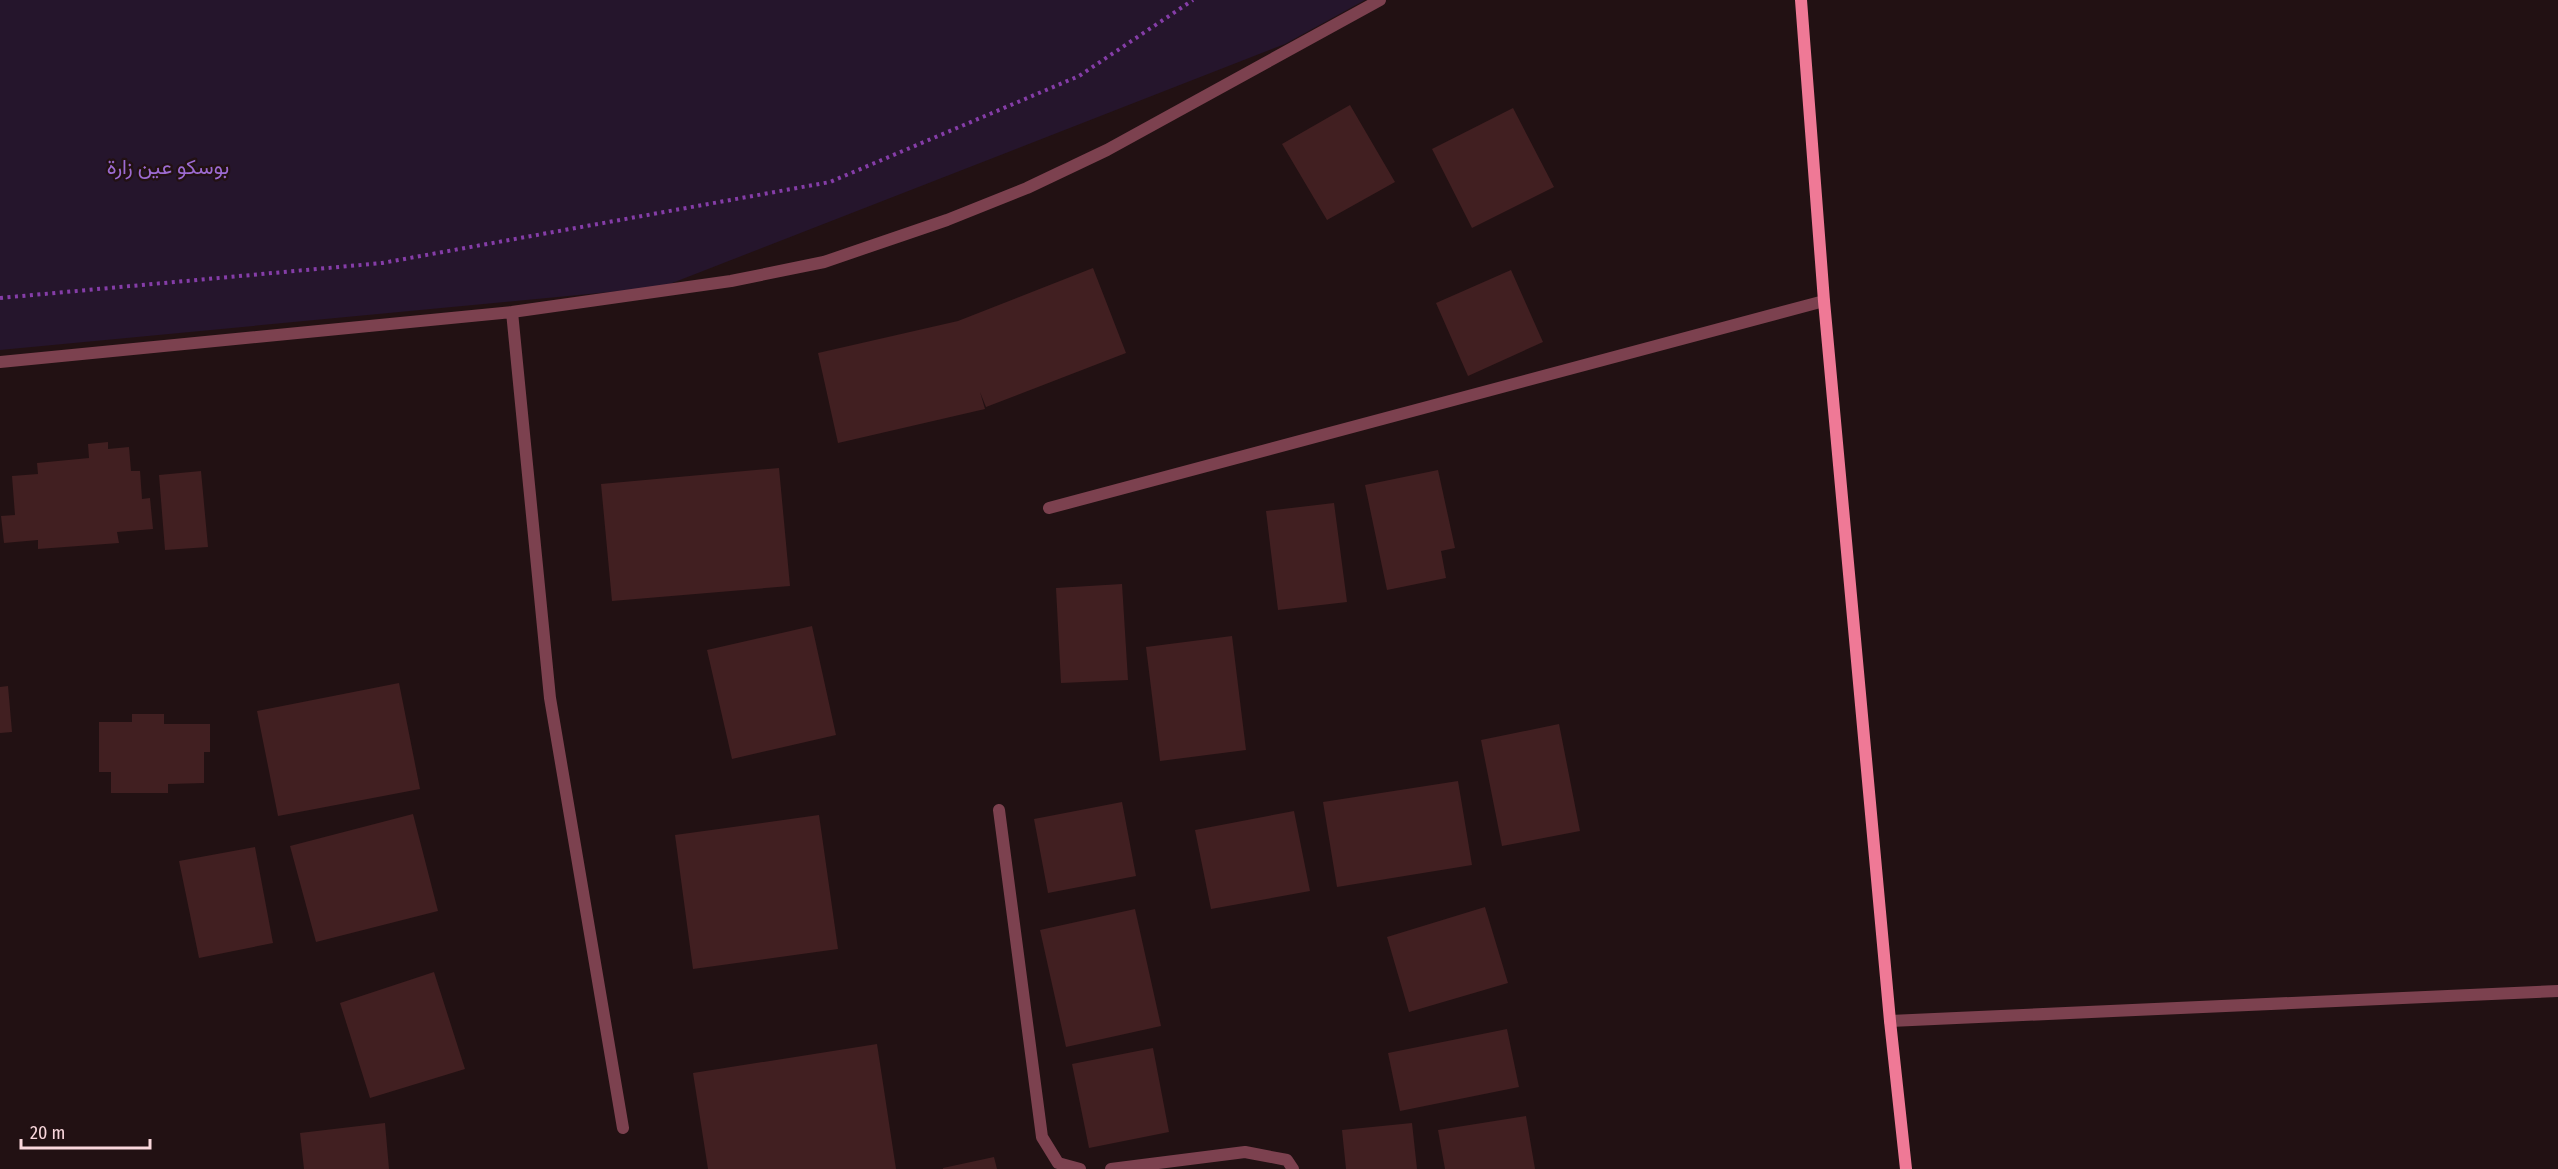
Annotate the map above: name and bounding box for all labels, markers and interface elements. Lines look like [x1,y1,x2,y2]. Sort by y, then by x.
park label: بوسكو عين زارة [107,154,229,180]
scale bar [21,1112,150,1150]
text: 20 m [30,1122,65,1144]

